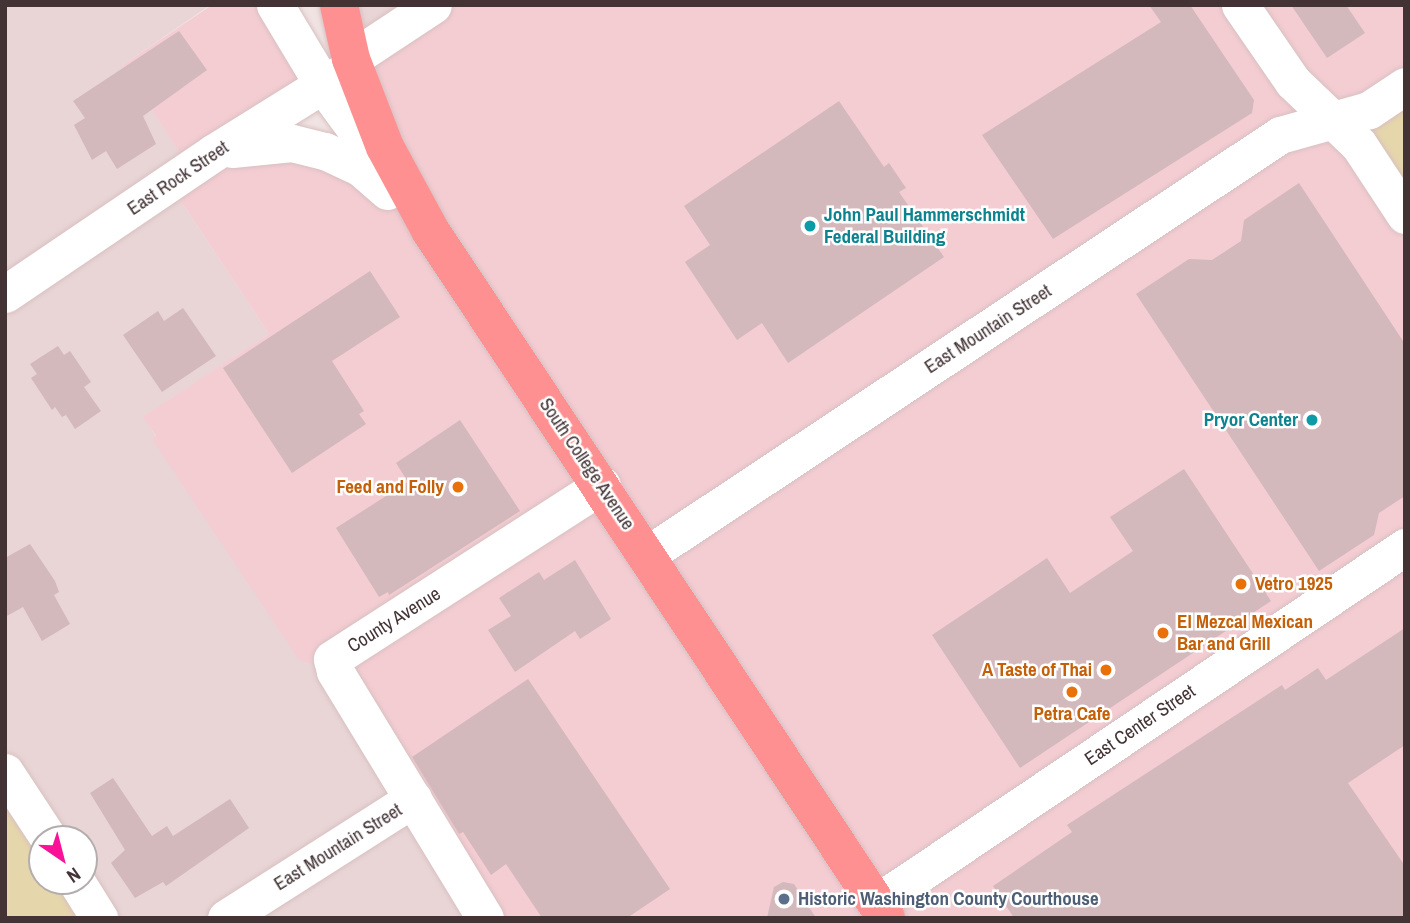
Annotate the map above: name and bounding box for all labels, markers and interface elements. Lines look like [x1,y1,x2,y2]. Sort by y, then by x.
street label: East Rock Street [123,136,233,220]
place label: John Paul Hammerschmidt Federal Building [824,204,1025,248]
marker: John Paul Hammerschmidt Federal Building [802,218,818,234]
street label: East Mountain Street [920,280,1056,378]
street label: South College Avenue [534,393,640,535]
place label: Pryor Center [1204,409,1298,431]
marker: Pryor Center [1304,412,1320,428]
place label: Feed and Folly [336,476,444,498]
marker: Feed and Folly [450,479,466,495]
place label: Vetro 1925 [1255,573,1333,595]
marker: Vetro 1925 [1233,576,1249,592]
street label: County Avenue [343,582,445,658]
place label: El Mezcal Mexican Bar and Grill [1177,611,1313,655]
marker: El Mezcal Mexican Bar and Grill [1155,625,1171,641]
place label: A Taste of Thai [981,659,1092,681]
marker: A Taste of Thai [1098,662,1114,678]
street label: East Center Street [1080,680,1200,770]
marker: Petra Cafe [1064,684,1080,700]
place label: Petra Cafe [1033,703,1111,725]
street label: East Mountain Street [270,799,406,895]
north arrow [28,825,98,895]
text: N [62,862,86,889]
place label: Historic Washington County Courthouse [798,888,1099,910]
marker: Historic Washington County Courthouse [776,891,792,907]

